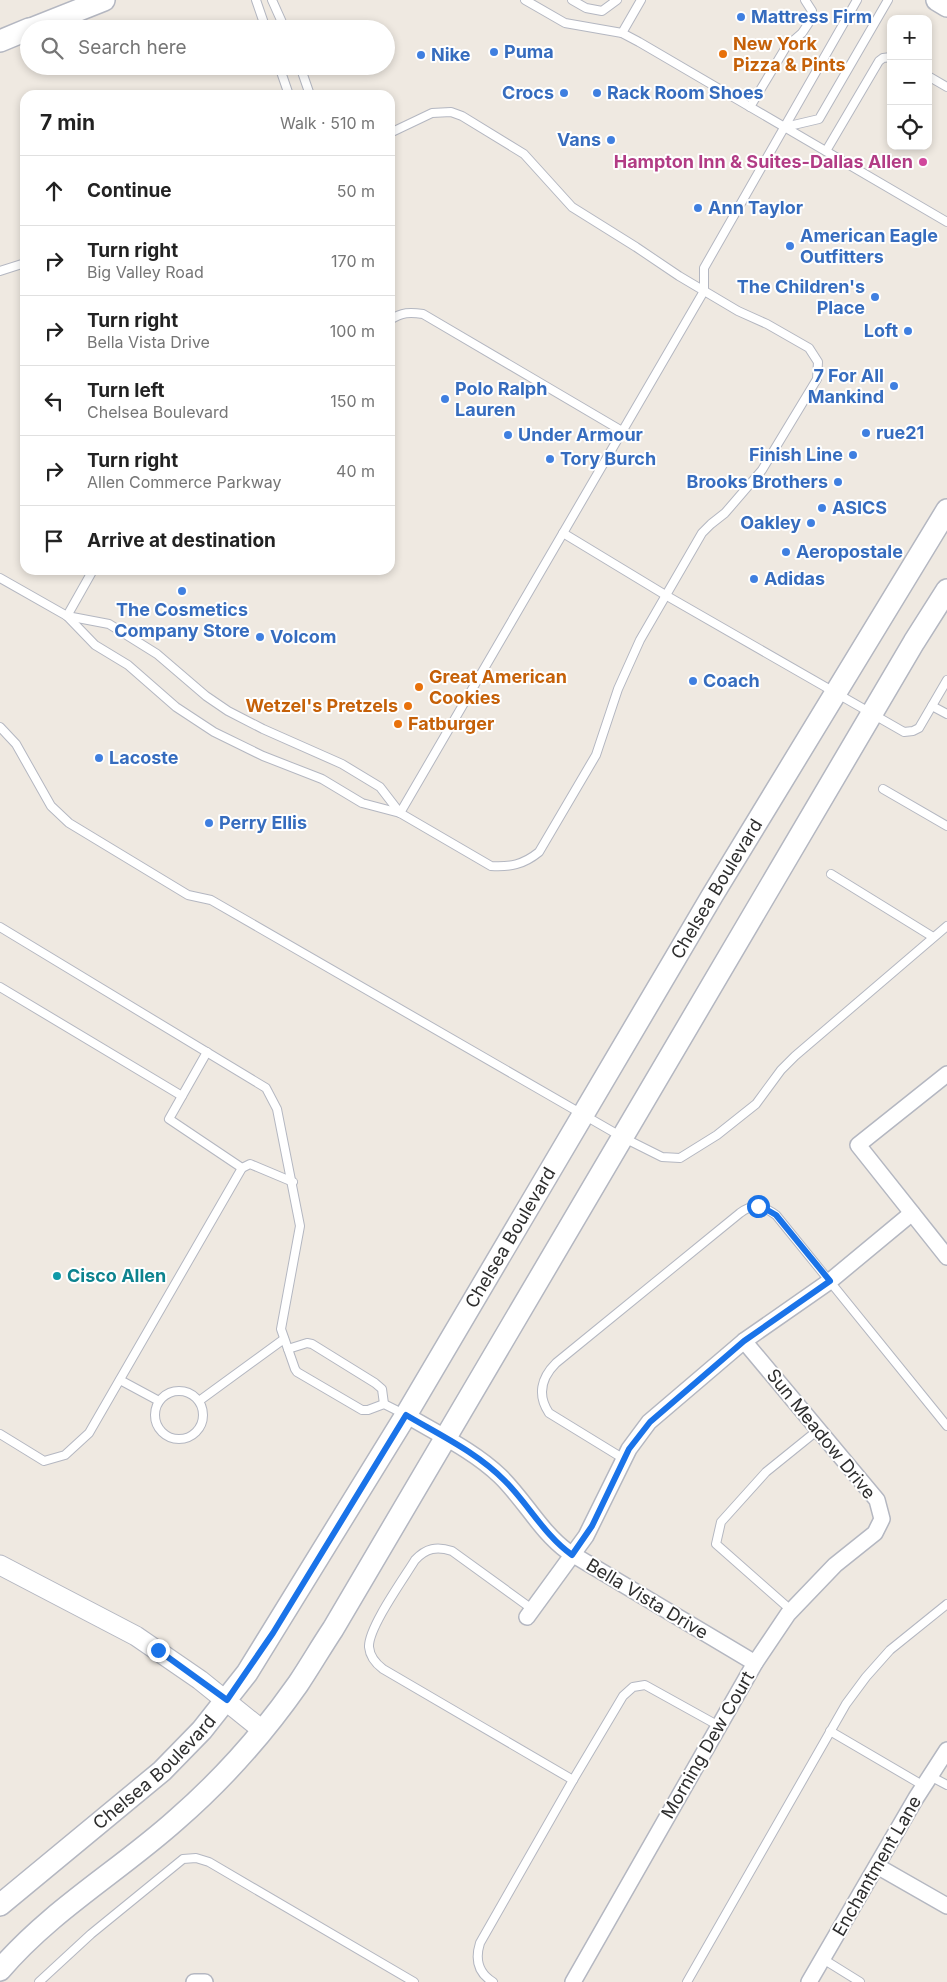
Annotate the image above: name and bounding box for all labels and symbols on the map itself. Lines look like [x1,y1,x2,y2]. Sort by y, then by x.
place label: Mattress Firm [751,6,872,27]
marker: Mattress Firm [735,11,747,23]
place label: New York Pizza & Pints [733,33,846,75]
place label: Puma [504,41,554,62]
place label: Nike [431,44,471,65]
marker: Puma [488,46,500,58]
marker: New York Pizza & Pints [717,48,729,60]
marker: Nike [415,49,427,61]
place label: Crocs [502,82,554,103]
place label: Rack Room Shoes [607,82,764,103]
marker: Crocs [558,87,570,99]
marker: Rack Room Shoes [591,87,603,99]
place label: Vans [557,129,601,150]
marker: Vans [605,134,617,146]
place label: Hampton Inn & Suites-Dallas Allen [614,151,913,172]
marker: Hampton Inn & Suites-Dallas Allen [917,156,929,168]
place label: Ann Taylor [708,197,803,218]
marker: Ann Taylor [692,202,704,214]
place label: American Eagle Outfitters [800,225,938,267]
marker: American Eagle Outfitters [784,240,796,252]
place label: The Children's Place [737,276,865,318]
marker: The Children's Place [869,291,881,303]
place label: Loft [864,320,898,341]
marker: Loft [902,325,914,337]
place label: 7 For All Mankind [808,365,884,407]
place label: Polo Ralph Lauren [455,378,547,420]
marker: 7 For All Mankind [888,380,900,392]
marker: Polo Ralph Lauren [439,393,451,405]
place label: rue21 [876,422,924,443]
place label: Under Armour [518,424,643,445]
marker: rue21 [860,427,872,439]
marker: Under Armour [502,429,514,441]
place label: Finish Line [749,444,843,465]
place label: Tory Burch [560,448,656,469]
marker: Finish Line [847,449,859,461]
marker: Tory Burch [544,453,556,465]
place label: Brooks Brothers [687,471,828,492]
marker: Brooks Brothers [832,476,844,488]
place label: ASICS [832,497,887,518]
marker: ASICS [816,502,828,514]
place label: Oakley [740,512,801,533]
marker: Oakley [805,517,817,529]
place label: Aeropostale [796,541,903,562]
marker: Aeropostale [780,546,792,558]
place label: Adidas [764,568,825,589]
marker: Adidas [748,573,760,585]
marker: The Cosmetics Company Store [176,585,188,597]
place label: The Cosmetics Company Store [114,599,250,641]
place label: Volcom [270,626,336,647]
marker: Volcom [254,631,266,643]
place label: Great American Cookies [429,666,567,708]
place label: Coach [703,670,760,691]
marker: Coach [687,675,699,687]
marker: Great American Cookies [413,681,425,693]
place label: Wetzel's Pretzels [246,695,398,716]
marker: Wetzel's Pretzels [402,700,414,712]
place label: Fatburger [408,713,494,734]
marker: Fatburger [392,718,404,730]
place label: Lacoste [109,747,179,768]
marker: Lacoste [93,752,105,764]
place label: Perry Ellis [219,812,307,833]
street label: Chelsea Boulevard [666,815,766,963]
marker: Perry Ellis [203,817,215,829]
street label: Chelsea Boulevard [461,1163,560,1311]
route start [747,1195,770,1218]
place label: Cisco Allen [67,1265,166,1286]
marker: Cisco Allen [51,1270,63,1282]
street label: Sun Meadow Drive [763,1365,880,1503]
street label: Bella Vista Drive [583,1554,712,1643]
route end [147,1639,170,1662]
street label: Morning Dew Court [657,1667,758,1822]
street label: Chelsea Boulevard [89,1710,220,1833]
street label: Enchantment Lane [828,1792,925,1940]

